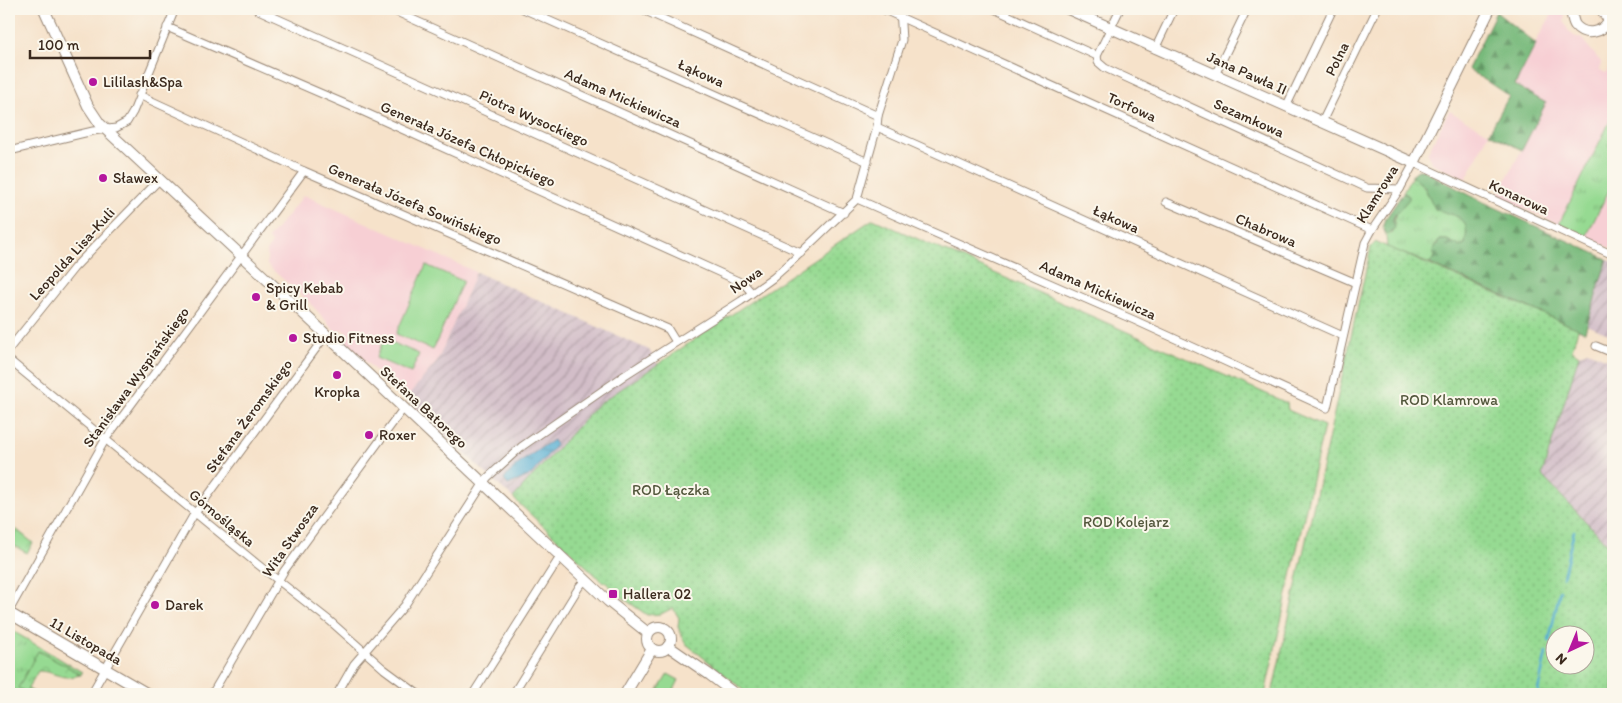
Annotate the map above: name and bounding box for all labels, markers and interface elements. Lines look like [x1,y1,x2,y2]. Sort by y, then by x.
scale bar [30,28,150,60]
text: 100 m [38,36,80,54]
street label: Polna [1321,39,1353,79]
street label: Jana Pawła II [1204,47,1290,99]
street label: Łąkowa [675,55,727,91]
street label: Adama Mickiewicza [562,64,684,132]
place label: Lililash&Spa [103,73,183,91]
marker: Lililash&Spa [87,76,99,88]
street label: Piotra Wysockiego [477,86,591,150]
street label: Torfowa [1105,88,1160,126]
street label: Sezamkowa [1211,94,1287,142]
street label: Generała Józefa Chłopickiego [378,97,558,191]
street label: Generała Józefa Sowińskiego [326,159,504,249]
street label: Klamrowa [1352,161,1402,226]
place label: Sławex [113,169,158,187]
marker: Sławex [97,172,109,184]
street label: Konarowa [1486,175,1552,219]
street label: Łąkowa [1090,201,1142,237]
street label: Leopolda Lisa-Kuli [25,204,119,304]
street label: Chabrowa [1233,209,1300,251]
street label: Adama Mickiewicza [1037,256,1159,324]
street label: Nowa [726,262,766,298]
place label: Spicy Kebab & Grill [266,279,344,314]
marker: Spicy Kebab & Grill [250,291,262,303]
street label: Stanisława Wyspiańskiego [79,303,193,451]
place label: Studio Fitness [303,329,395,347]
marker: Studio Fitness [287,332,299,344]
street label: Stefana Żeromskiego [202,356,296,476]
street label: Stefana Batorego [377,362,471,452]
marker: Kropka [331,369,343,381]
place label: Kropka [314,383,360,401]
park label: ROD Klamrowa [1400,391,1498,409]
place label: Roxer [379,426,416,444]
marker: Roxer [363,429,375,441]
park label: ROD Łączka [632,481,710,499]
street label: Górnośląska [186,485,259,551]
street label: Wita Stwosza [258,499,322,580]
park label: ROD Kolejarz [1083,513,1169,531]
place label: Hallera 02 [623,585,691,603]
marker: Hallera 02 [607,588,619,600]
place label: Darek [165,596,204,614]
marker: Darek [149,599,161,611]
street label: 11 Listopada [47,613,125,669]
north arrow [1544,626,1594,676]
text: N [1552,650,1571,668]

